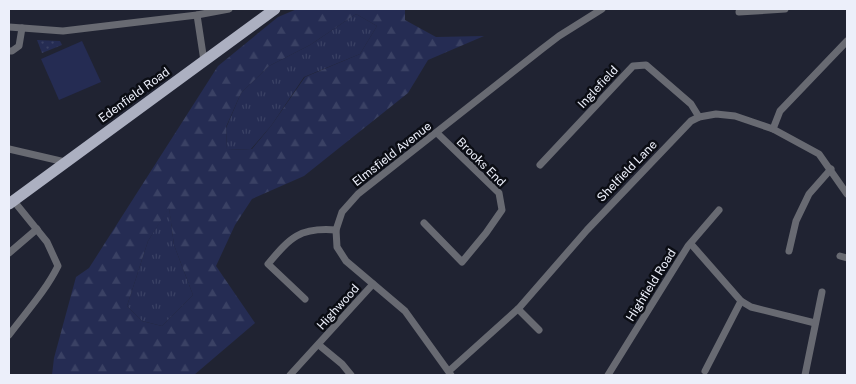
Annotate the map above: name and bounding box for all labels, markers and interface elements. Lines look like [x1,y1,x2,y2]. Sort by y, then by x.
street label: Inglefield [575,63,621,111]
street label: Edenfield Road [96,65,172,125]
street label: Elmsfield Avenue [350,119,434,189]
street label: Brooks End [454,135,508,189]
street label: Shelfield Lane [594,137,660,205]
street label: Highfield Road [623,246,679,324]
street label: Highwood [314,281,362,333]

